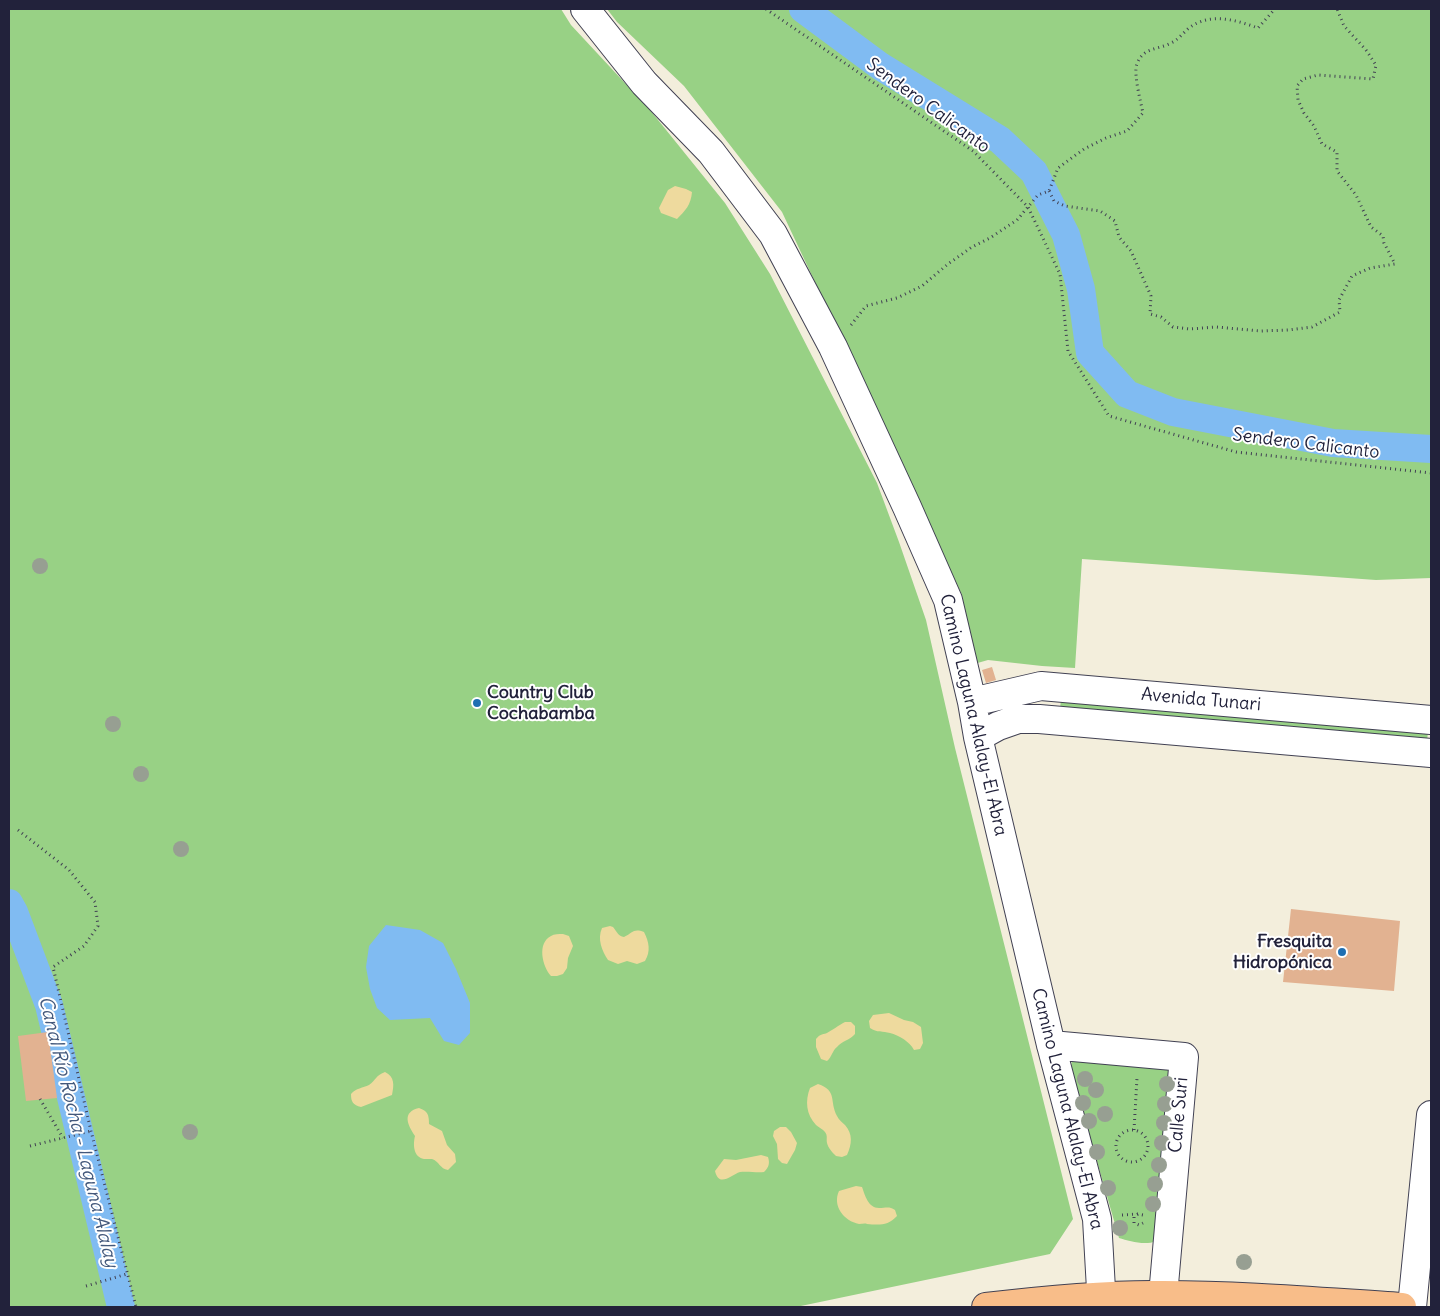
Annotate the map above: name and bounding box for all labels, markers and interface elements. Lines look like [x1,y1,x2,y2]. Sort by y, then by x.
street label: Sendero Calicanto [862,54,994,158]
street label: Sendero Calicanto [1231,424,1381,464]
street label: Camino Laguna Alalay-El Abra [935,592,1011,838]
place label: Country Club Cochabamba [487,682,595,724]
street label: Avenida Tunari [1140,684,1262,716]
marker: Country Club Cochabamba [471,697,483,709]
place label: Fresquita Hidropónica [1233,931,1332,974]
marker: Fresquita Hidropónica [1336,946,1348,958]
street label: Camino Laguna Alalay-El Abra [1027,986,1107,1232]
water label: Canal Río Rocha - Laguna Alalay [33,994,123,1270]
street label: Calle Suri [1165,1076,1193,1154]

